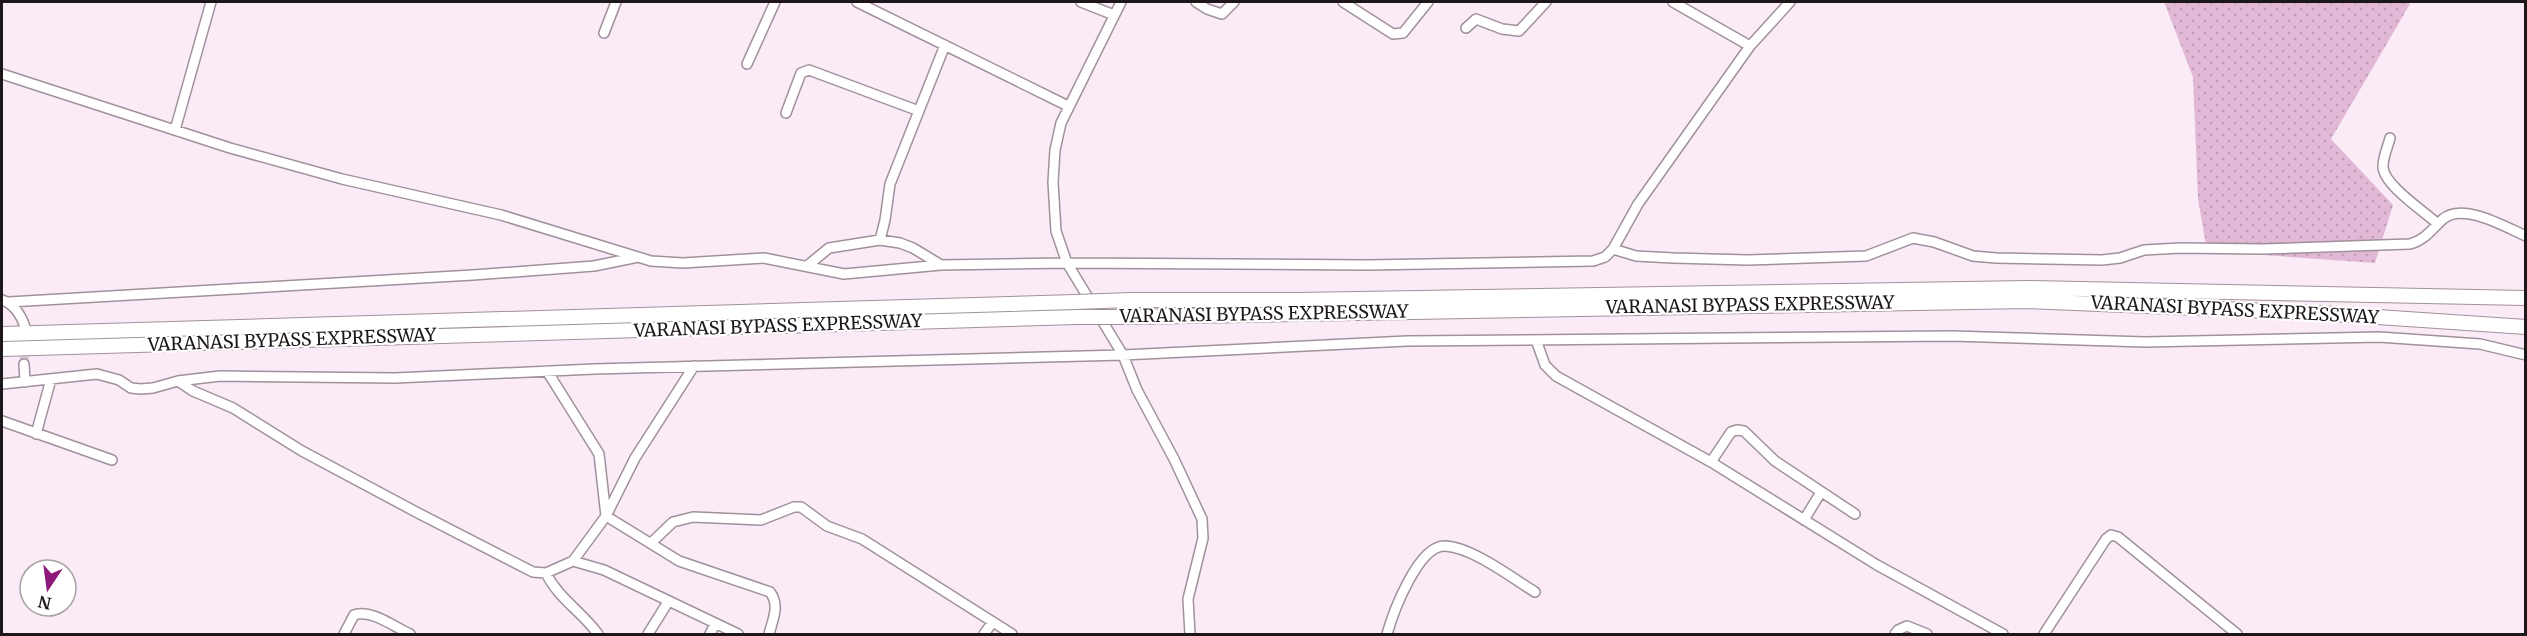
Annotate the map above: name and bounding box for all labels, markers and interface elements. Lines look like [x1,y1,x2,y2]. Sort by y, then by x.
street label: VARANASI BYPASS EXPRESSWAY [1604,290,1895,319]
street label: VARANASI BYPASS EXPRESSWAY [2089,290,2380,329]
street label: VARANASI BYPASS EXPRESSWAY [1118,299,1409,328]
street label: VARANASI BYPASS EXPRESSWAY [632,309,923,342]
street label: VARANASI BYPASS EXPRESSWAY [146,323,437,356]
north arrow [18,558,78,618]
text: N [36,591,53,614]

